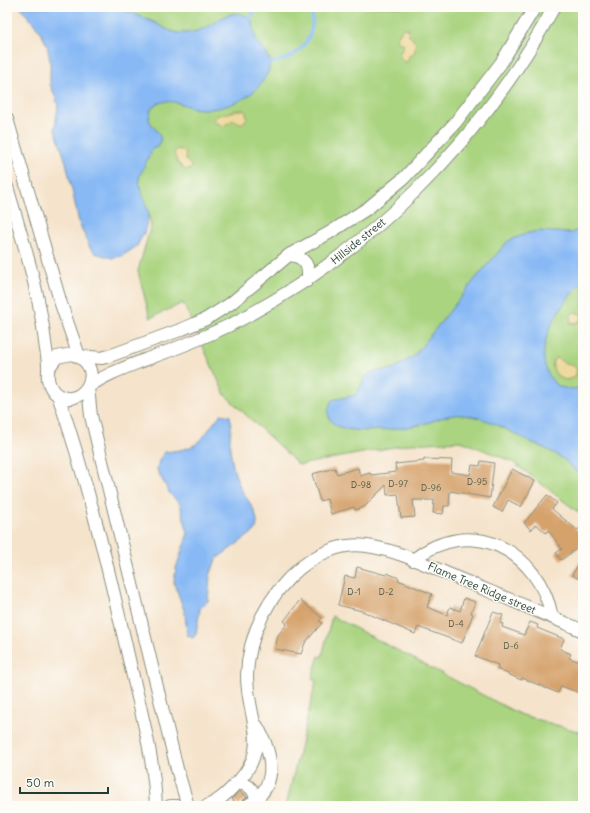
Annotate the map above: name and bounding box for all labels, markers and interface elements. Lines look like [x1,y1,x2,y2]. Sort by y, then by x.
street label: Hillside street [328,215,388,267]
house number: D-95 [467,476,487,487]
house number: D-97 [388,478,408,489]
house number: D-98 [351,479,371,490]
house number: D-96 [421,482,441,493]
street label: Flame Tree Ridge street [426,559,538,617]
house number: D-1 [347,586,361,597]
house number: D-2 [379,586,394,597]
house number: D-4 [448,618,464,629]
house number: D-6 [503,640,519,651]
scale bar [20,769,108,795]
text: 50 m [26,775,55,790]

